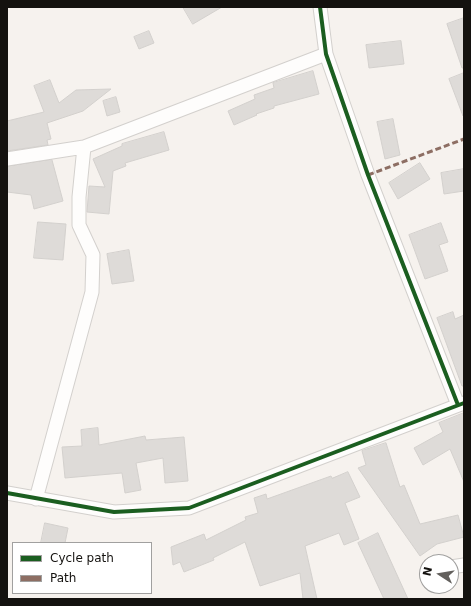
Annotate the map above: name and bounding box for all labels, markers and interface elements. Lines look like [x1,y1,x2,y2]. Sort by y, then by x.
legend [12,542,152,594]
text: Cycle path [50,551,114,565]
north arrow [419,554,459,594]
text: N [420,566,435,577]
text: Path [50,571,76,585]

